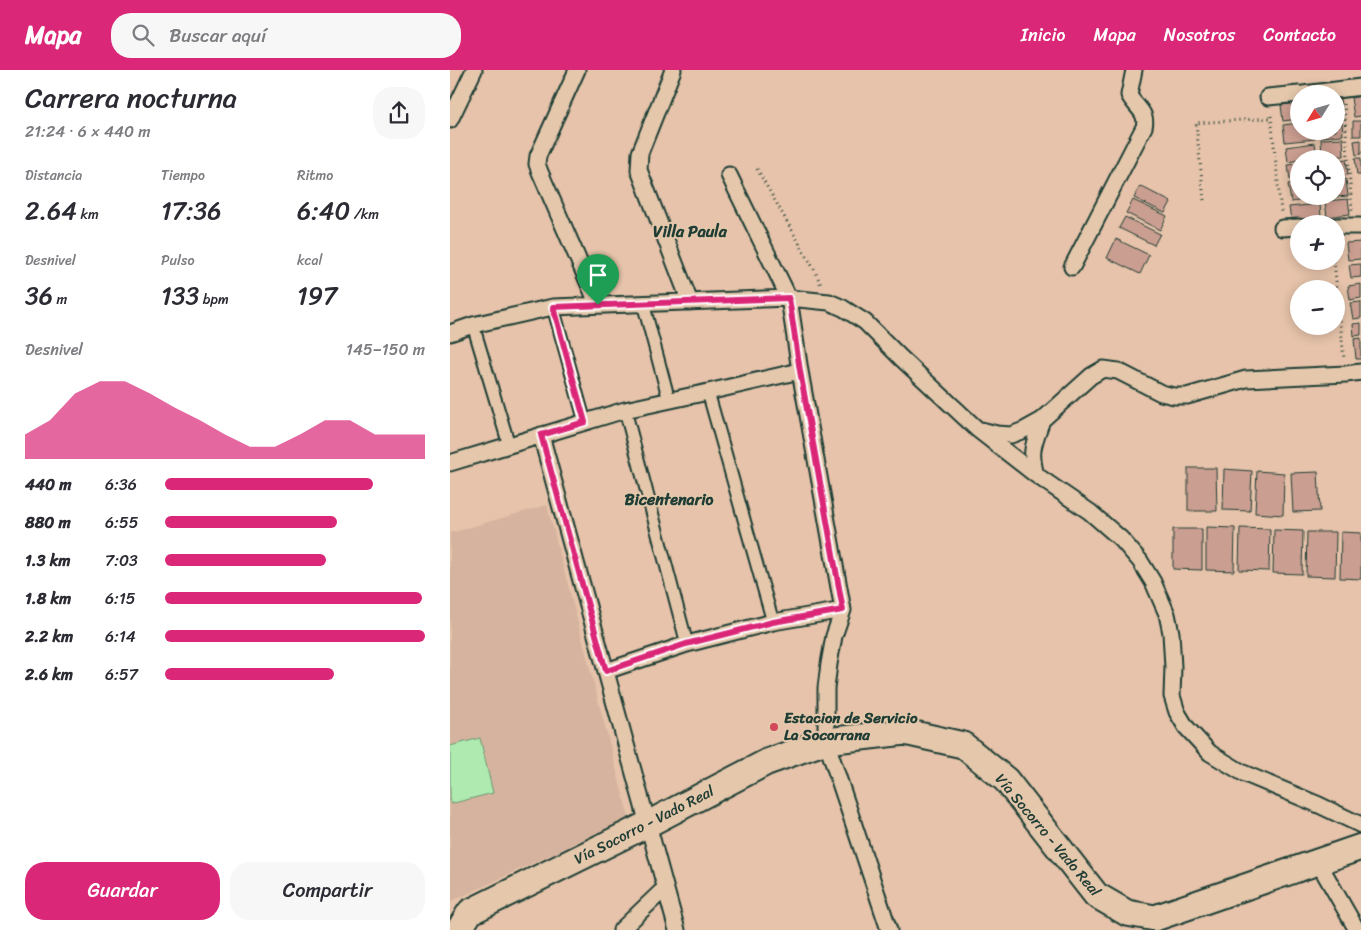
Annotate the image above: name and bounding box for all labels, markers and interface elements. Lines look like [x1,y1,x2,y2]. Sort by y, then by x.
search box [111,13,461,58]
text: Mapa [25,14,81,56]
text: Buscar aquí [169,19,266,52]
text: Inicio [1021,19,1066,51]
text: Mapa [1094,19,1136,51]
text: Nosotros [1164,19,1235,51]
text: Contacto [1263,19,1336,51]
icon: search [129,21,157,49]
text: Carrera nocturna [25,73,237,122]
north arrow [1290,85,1345,140]
map controls [1290,85,1345,335]
button: share [373,87,425,139]
text: 21:24 · 6 × 440 m [25,117,151,146]
button: locate [1290,150,1345,205]
text: Distancia [25,163,82,188]
text: Tiempo [161,163,205,188]
text: Ritmo [297,163,333,188]
text: 2.64 [25,188,77,233]
text: 17:36 [161,188,221,233]
text: 6:40 [297,188,350,233]
text: km [77,202,99,227]
text: /km [350,202,379,227]
button: + [1290,215,1345,270]
district label: Villa Paula [653,217,728,246]
text: Desnivel [25,248,76,273]
text: Pulso [161,248,195,273]
text: kcal [297,248,322,273]
pin [577,254,619,305]
icon: arrive [584,261,612,289]
text: 36 [25,273,53,318]
text: 133 [161,273,199,318]
text: 197 [297,273,337,318]
button: − [1290,280,1345,335]
text: m [53,287,67,312]
text: bpm [199,287,229,312]
text: Desnivel [25,335,83,364]
text: 145–150 m [346,335,425,364]
text: 440 m [25,470,72,499]
text: 6:36 [105,470,137,499]
district label: Bicentenario [624,485,714,514]
text: 880 m [25,508,71,537]
text: 6:55 [105,508,138,537]
text: 1.3 km [25,546,70,575]
text: 7:03 [105,546,138,575]
text: 1.8 km [25,584,71,613]
text: 6:15 [105,584,136,613]
text: 2.2 km [25,622,73,651]
text: 6:14 [105,622,136,651]
text: 2.6 km [25,660,73,689]
text: 6:57 [105,660,138,689]
place label: Estacion de Servicio La Socorrana [784,705,918,748]
marker: Estacion de Servicio La Socorrana [768,721,780,733]
street label: Vía Socorro - Vado Real [988,768,1108,903]
street label: Vía Socorro - Vado Real [569,778,719,872]
button: Guardar [25,862,220,920]
button: Compartir [230,862,425,920]

